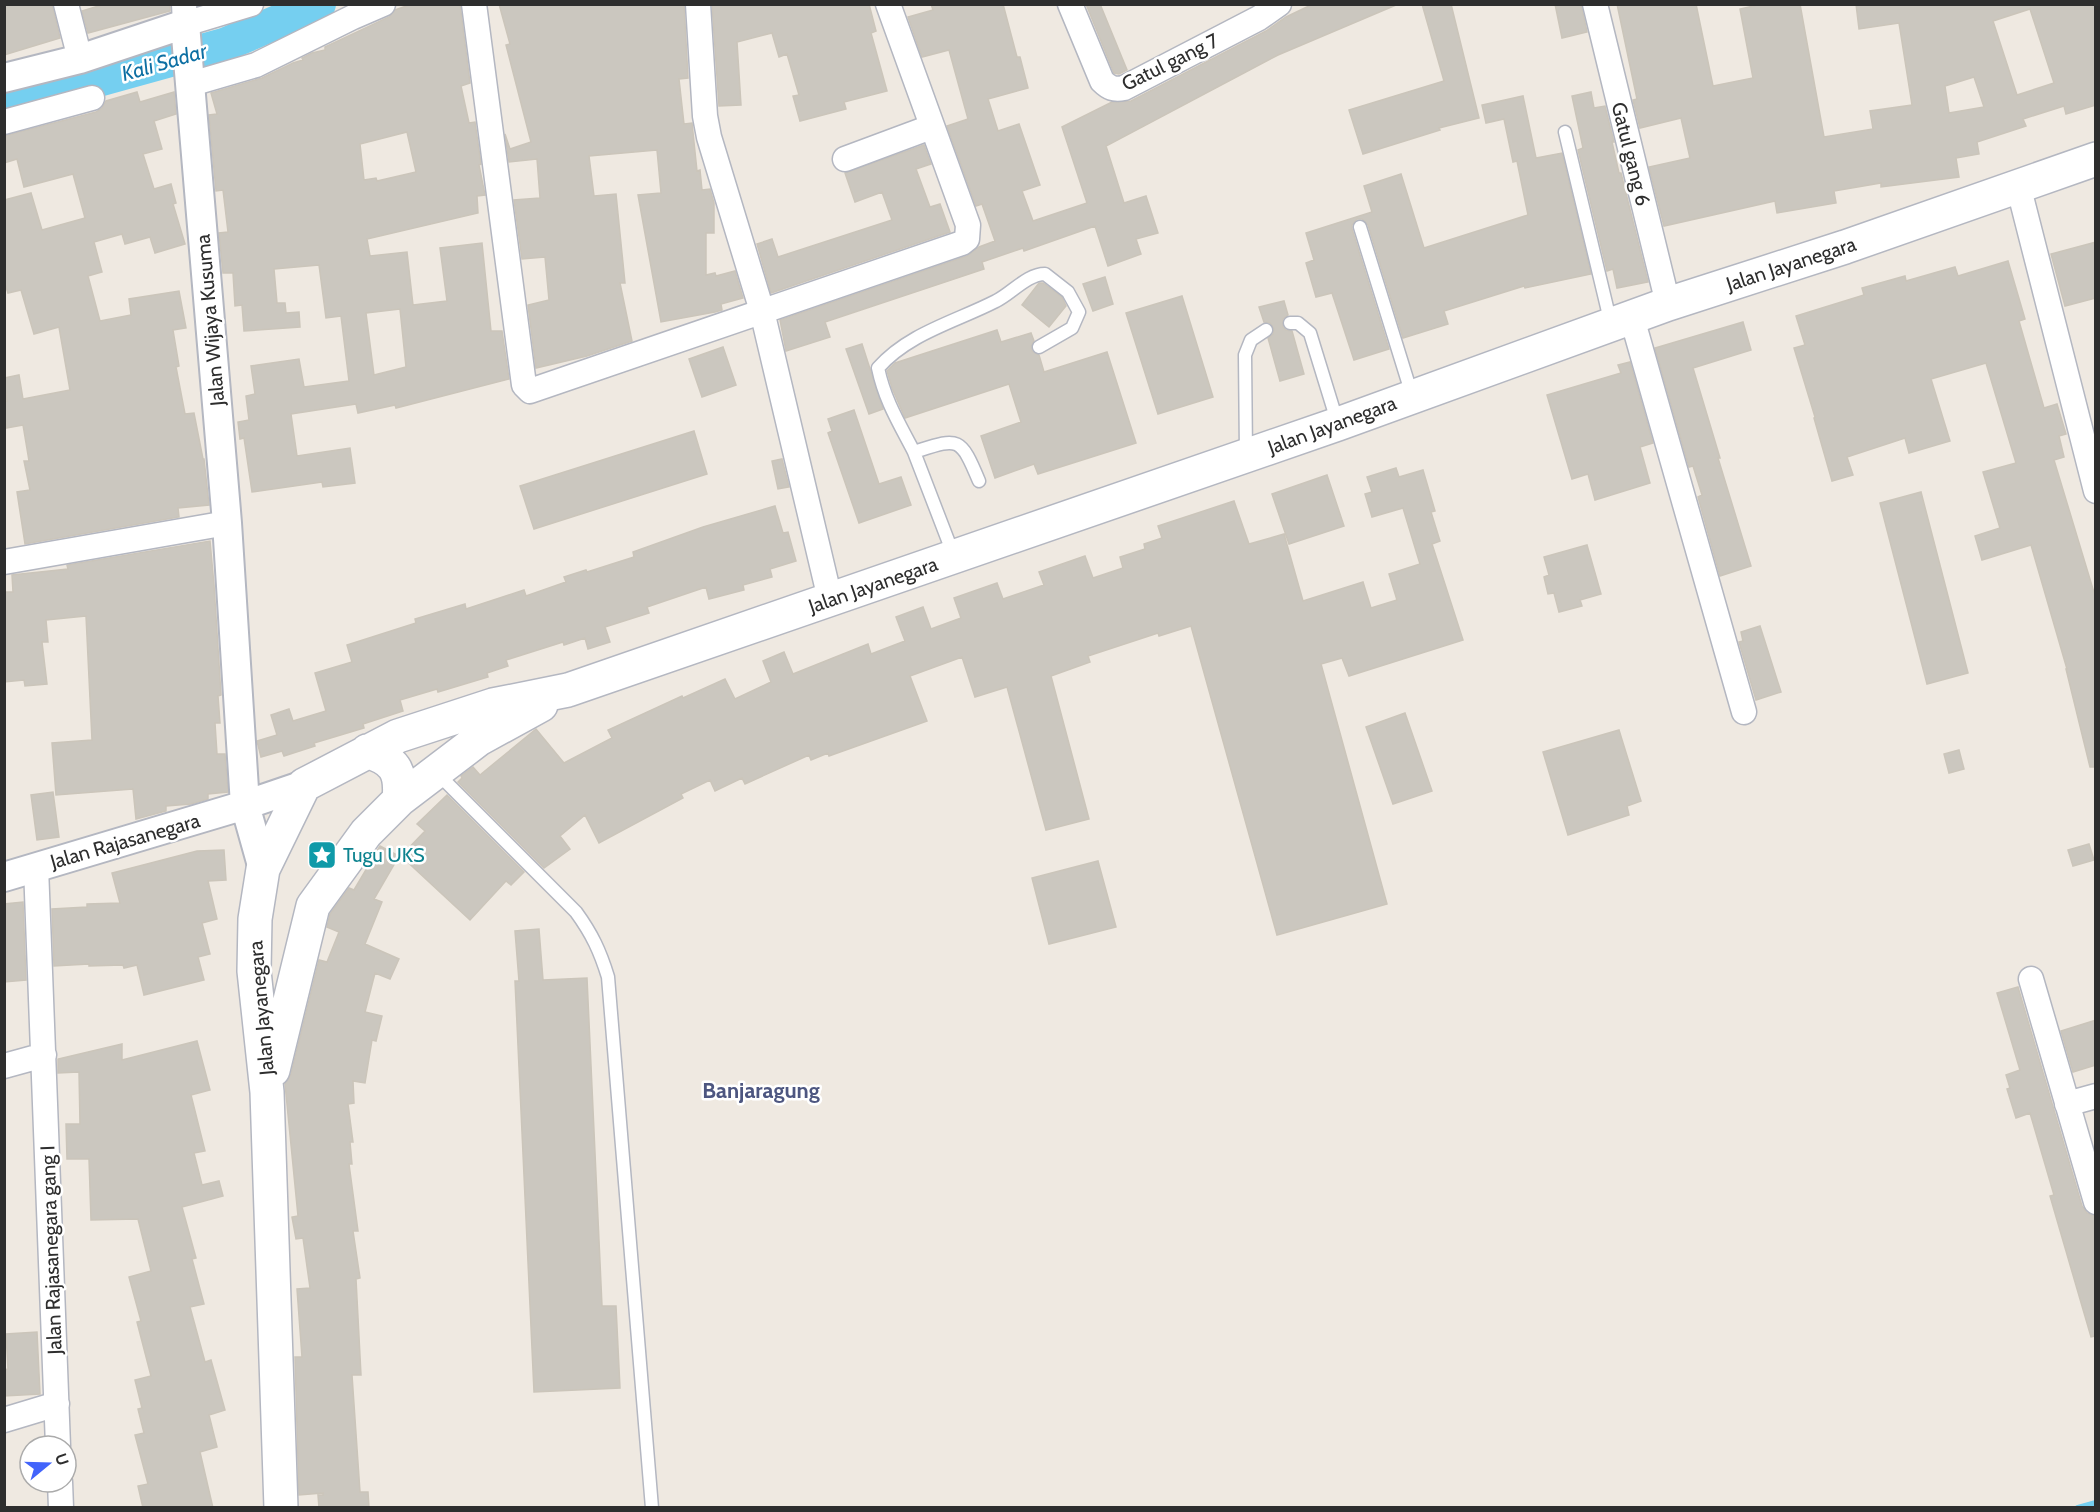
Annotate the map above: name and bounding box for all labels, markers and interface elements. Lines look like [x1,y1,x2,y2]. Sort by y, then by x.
street label: Gatul gang 7 [1118,28,1222,96]
water label: Kali Sadar [118,38,211,86]
street label: Gatul gang 6 [1607,100,1655,208]
street label: Jalan Jayanegara [1722,232,1859,297]
street label: Jalan Wijaya Kusuma [191,233,230,408]
street label: Jalan Jayanegara [1264,391,1400,460]
street label: Jalan Jayanegara [804,552,941,619]
street label: Jalan Rajasanegara [46,808,203,874]
place icon: Tugu UKS [306,839,338,871]
place label: Tugu UKS [343,843,425,867]
street label: Jalan Jayanegara [243,939,279,1077]
district label: Banjaragung [702,1077,820,1104]
street label: Jalan Rajasanegara gang I [35,1145,67,1356]
north arrow [18,1434,78,1494]
text: U [51,1451,73,1468]

